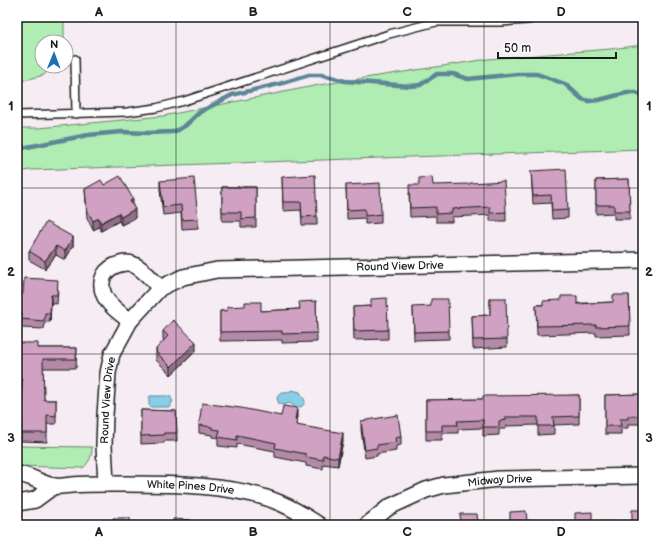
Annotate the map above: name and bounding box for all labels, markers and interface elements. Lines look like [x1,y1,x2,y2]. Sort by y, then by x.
text: A [94,4,103,20]
text: B [248,4,258,20]
text: C [402,4,412,20]
text: D [556,4,566,20]
north arrow [34,34,74,74]
scale bar [498,34,616,60]
text: N [50,38,58,51]
text: 50 m [504,41,531,56]
text: 1 [8,98,14,114]
text: 1 [646,98,652,114]
street label: Round View Drive [356,259,444,274]
text: 2 [7,264,15,280]
text: 2 [645,264,653,280]
street label: Round View Drive [98,355,118,444]
text: 3 [7,430,15,446]
text: 3 [645,430,653,446]
street label: Midway Drive [467,472,533,489]
street label: White Pines Drive [147,478,236,497]
text: A [94,524,103,540]
text: B [248,524,258,540]
text: C [402,524,412,540]
text: D [556,524,566,540]

